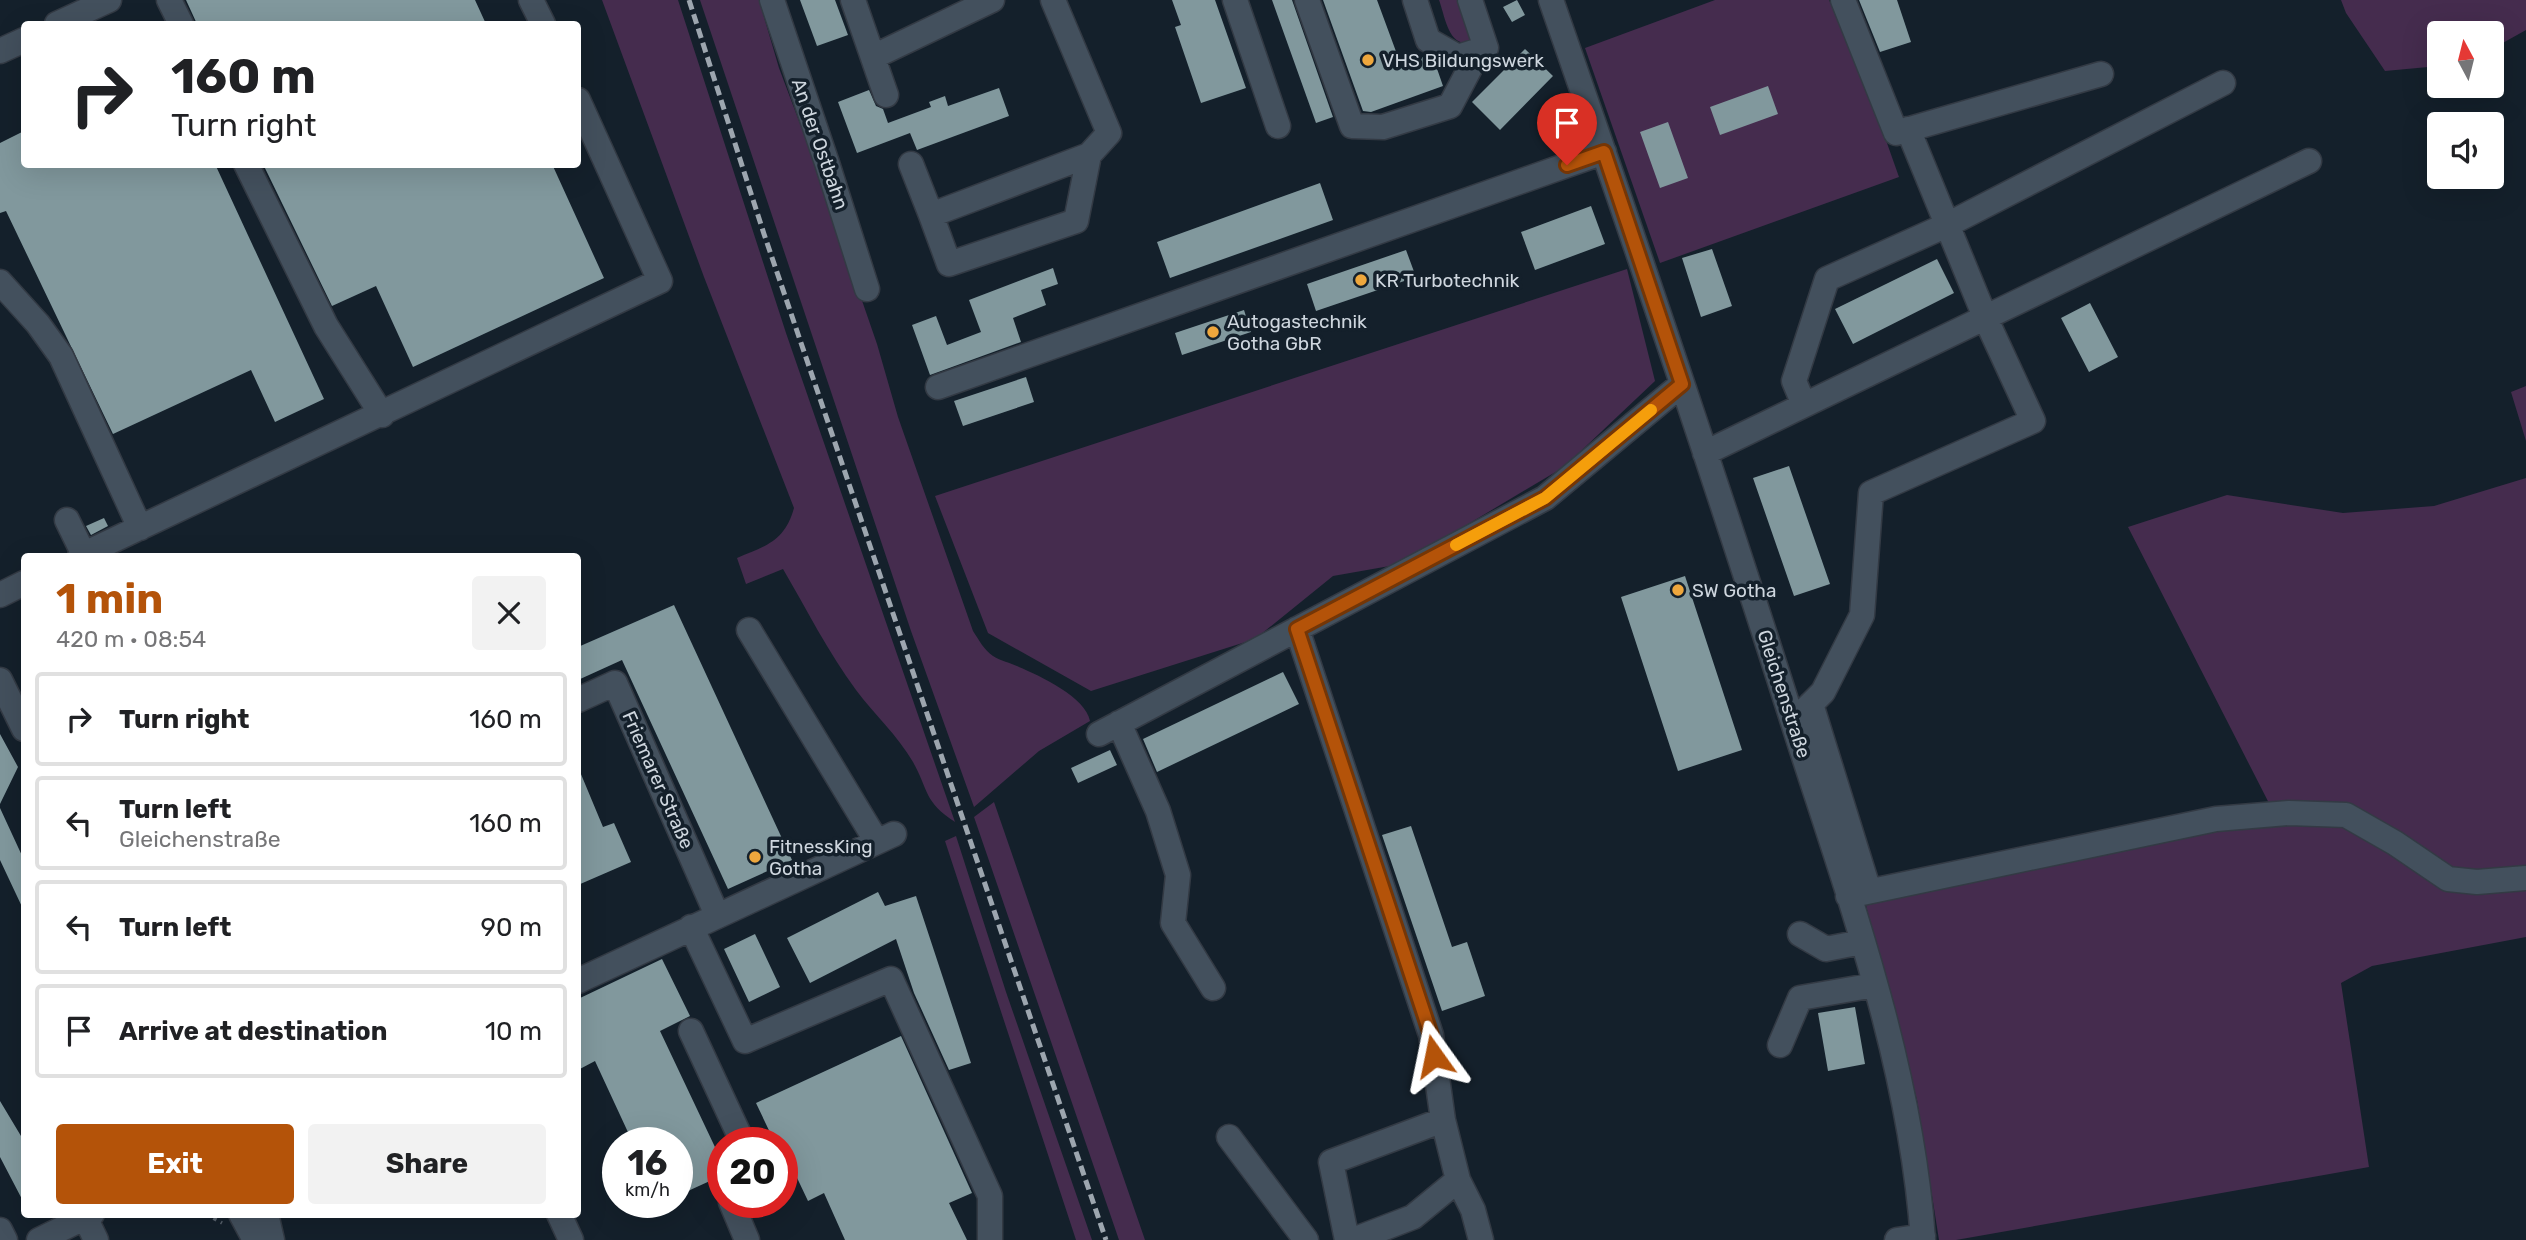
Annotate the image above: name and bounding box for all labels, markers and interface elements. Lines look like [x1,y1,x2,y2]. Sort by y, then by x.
north arrow [2427,21,2504,98]
map controls [2427,21,2504,189]
text: 160 m [171,47,316,105]
icon: right [56,49,147,140]
place label: VHS Bildungswerk [1382,49,1544,72]
marker: VHS Bildungswerk [1360,52,1376,68]
street label: An der Ostbahn [787,75,853,213]
pin [1537,93,1597,165]
icon: arrive [1548,104,1586,142]
text: Turn right [171,106,316,144]
button: sound [2427,112,2504,189]
place label: KR Turbotechnik [1375,269,1520,292]
marker: KR Turbotechnik [1353,272,1369,288]
place label: Autogastechnik Gotha GbR [1227,310,1367,355]
marker: Autogastechnik Gotha GbR [1205,324,1221,340]
text: 1 min [56,574,163,624]
button: close [472,576,546,650]
place label: SW Gotha [1692,579,1776,602]
marker: SW Gotha [1670,582,1686,598]
text: 420 m · 08:54 [56,625,206,653]
street label: Gleichenstraße [1752,627,1816,761]
icon: right [60,700,98,738]
text: Turn right [119,704,249,735]
text: 160 m [469,704,542,735]
street label: Friemarer Straße [617,708,699,852]
text: Turn left [119,794,231,825]
icon: left [60,804,98,842]
text: 160 m [469,808,542,839]
text: Gleichenstraße [119,825,281,853]
place label: FitnessKing Gotha [769,835,873,880]
marker: FitnessKing Gotha [747,849,763,865]
icon: left [60,908,98,946]
text: Turn left [119,912,231,943]
text: 90 m [481,912,542,943]
icon: arrive [60,1012,98,1050]
text: Arrive at destination [119,1016,387,1047]
text: 10 m [485,1016,542,1047]
position arrow [1397,1019,1471,1093]
button: Exit [56,1124,294,1204]
button: Share [308,1124,546,1204]
speed limit sign: 20 [707,1127,798,1218]
text: 16 [627,1142,668,1184]
text: km/h [625,1179,670,1201]

